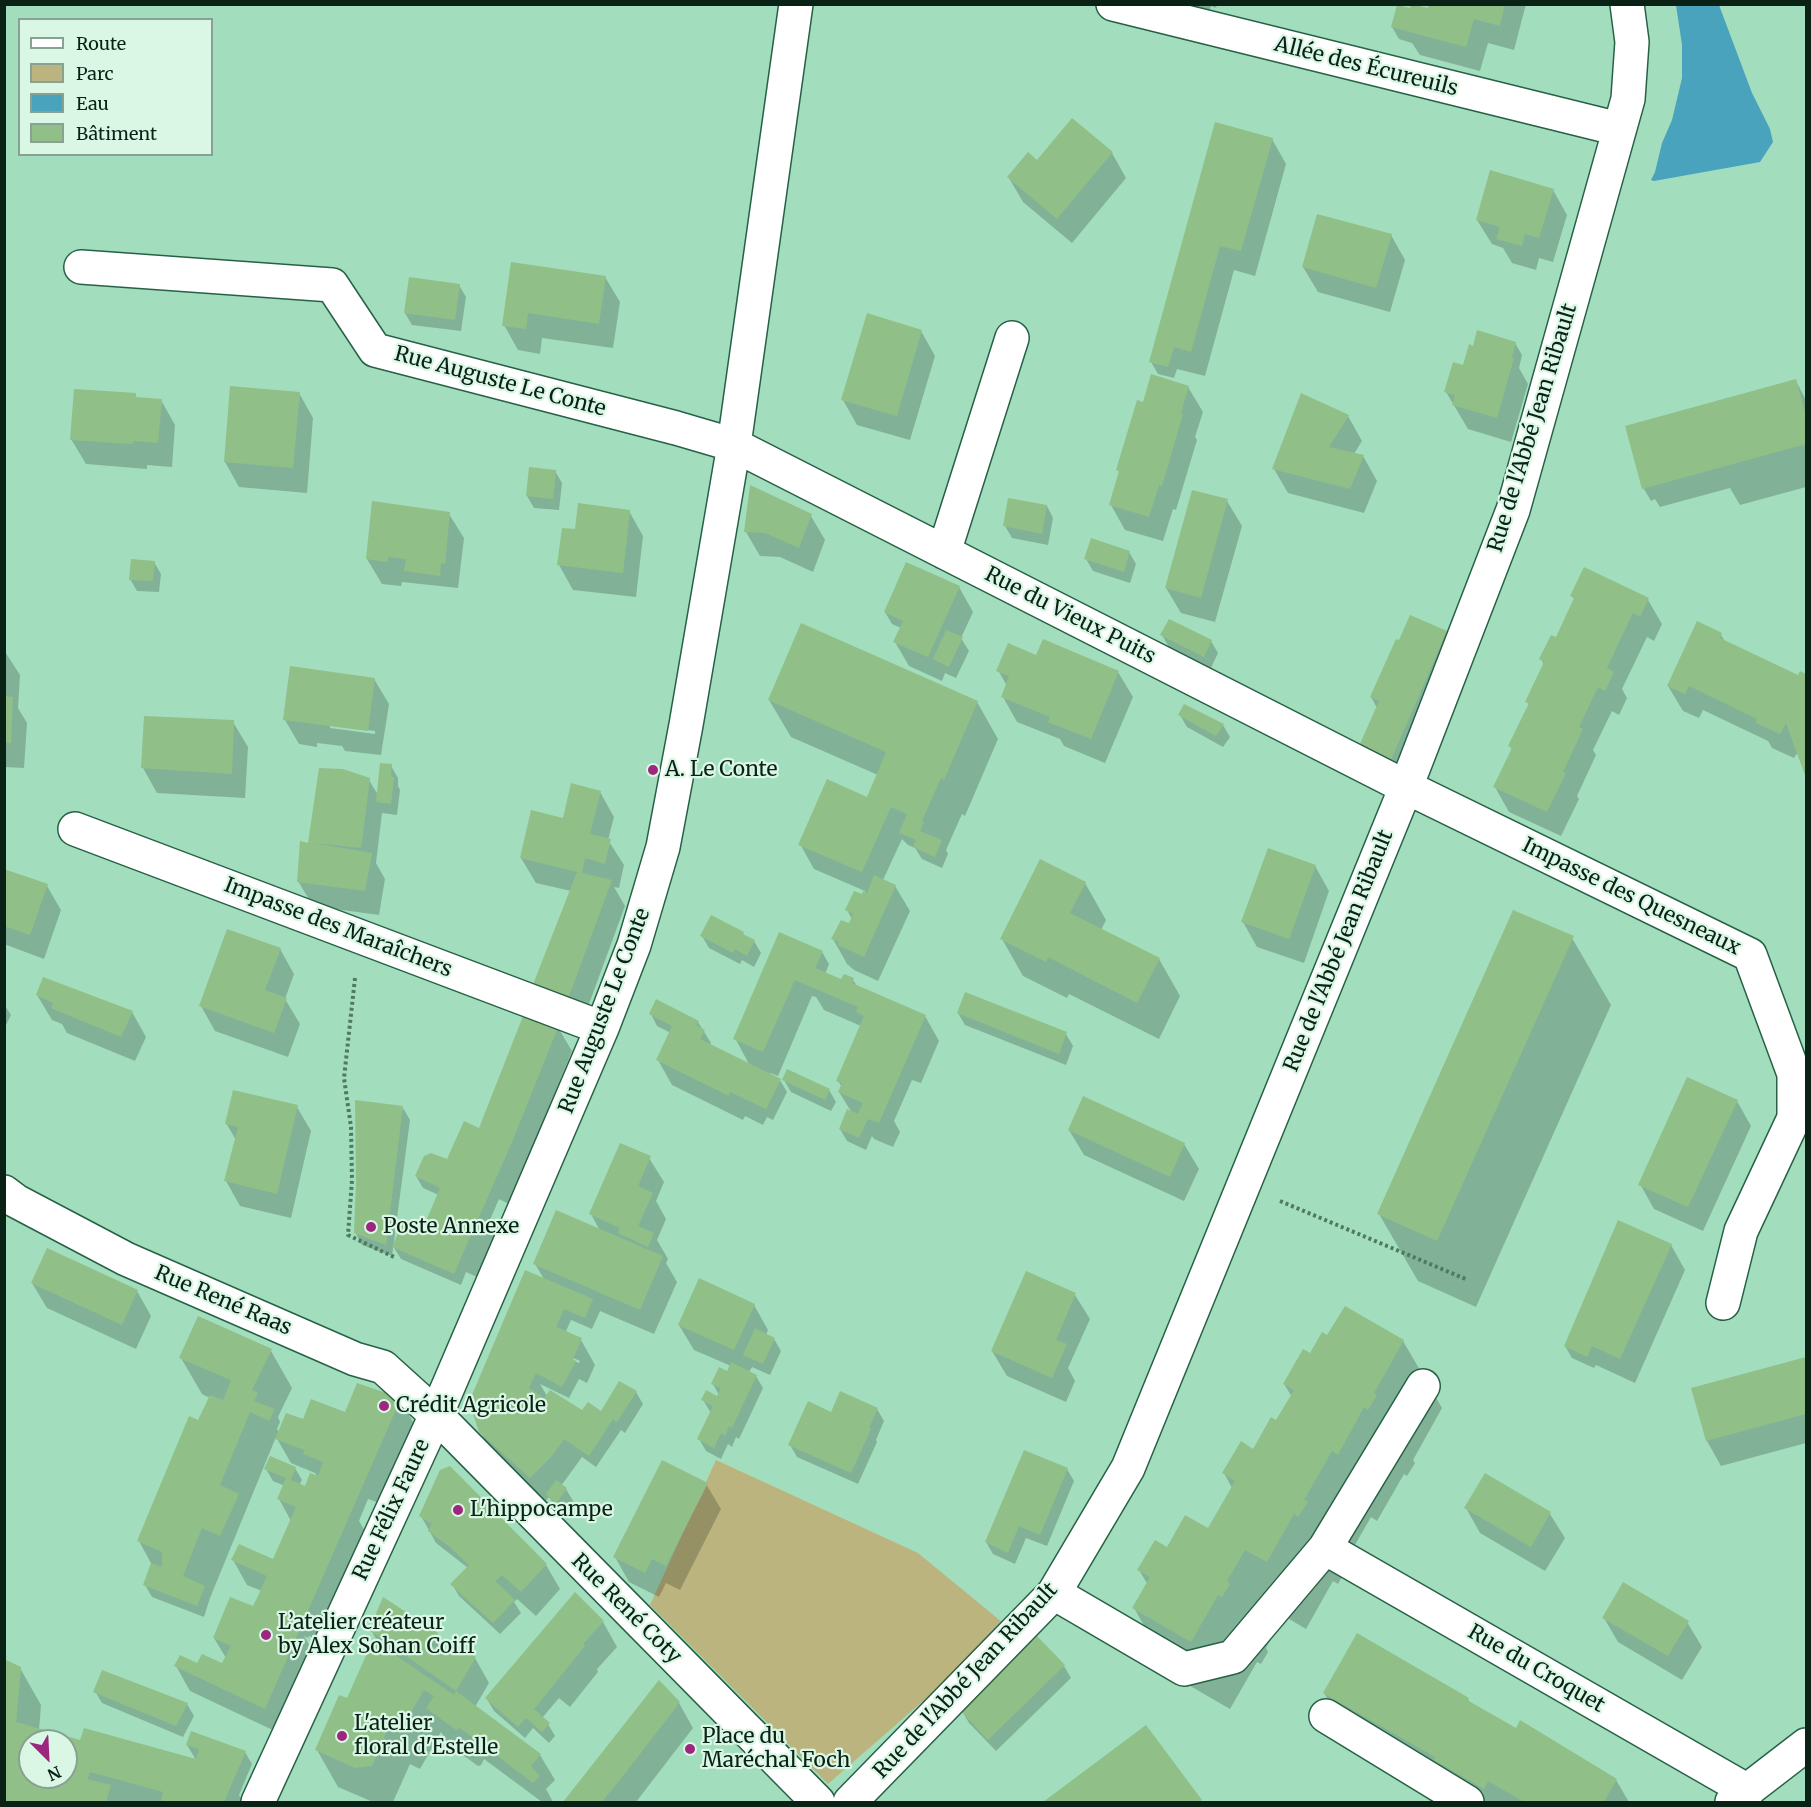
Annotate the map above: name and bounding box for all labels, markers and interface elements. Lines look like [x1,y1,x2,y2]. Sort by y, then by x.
legend [18,18,213,156]
text: Route [76,32,126,55]
street label: Allée des Écureuils [1272,32,1460,102]
text: Parc [76,62,114,85]
text: Eau [76,92,109,115]
text: Bâtiment [76,122,157,145]
street label: Rue de l'Abbé Jean Ribault [1483,301,1583,555]
street label: Rue Auguste Le Conte [392,342,608,422]
street label: Rue du Vieux Puits [981,562,1159,670]
place label: A. Le Conte [665,757,777,783]
marker: A. Le Conte [646,763,660,777]
street label: Rue de l'Abbé Jean Ribault [1279,827,1399,1075]
street label: Impasse des Quesneaux [1518,833,1744,961]
street label: Impasse des Maraîchers [220,873,456,983]
street label: Rue Auguste Le Conte [554,905,656,1117]
place label: Poste Annexe [383,1214,519,1240]
marker: Poste Annexe [364,1220,378,1234]
street label: Rue René Raas [151,1261,295,1341]
place label: Crédit Agricole [396,1393,546,1419]
marker: Crédit Agricole [377,1399,391,1413]
street label: Rue Félix Faure [348,1435,436,1585]
place label: L'hippocampe [470,1497,613,1523]
marker: L'hippocampe [451,1503,465,1517]
street label: Rue René Coty [566,1549,686,1669]
street label: Rue de l'Abbé Jean Ribault [869,1578,1063,1784]
place label: L’atelier créateur by Alex Sohan Coiff [278,1610,475,1660]
street label: Rue du Croquet [1463,1620,1609,1718]
marker: L’atelier créateur by Alex Sohan Coiff [259,1628,273,1642]
place label: L'atelier floral d'Estelle [354,1711,498,1761]
place label: Place du Maréchal Foch [702,1724,850,1774]
north arrow [18,1729,78,1789]
marker: L'atelier floral d'Estelle [335,1729,349,1743]
marker: Place du Maréchal Foch [683,1742,697,1756]
text: N [45,1762,64,1785]

